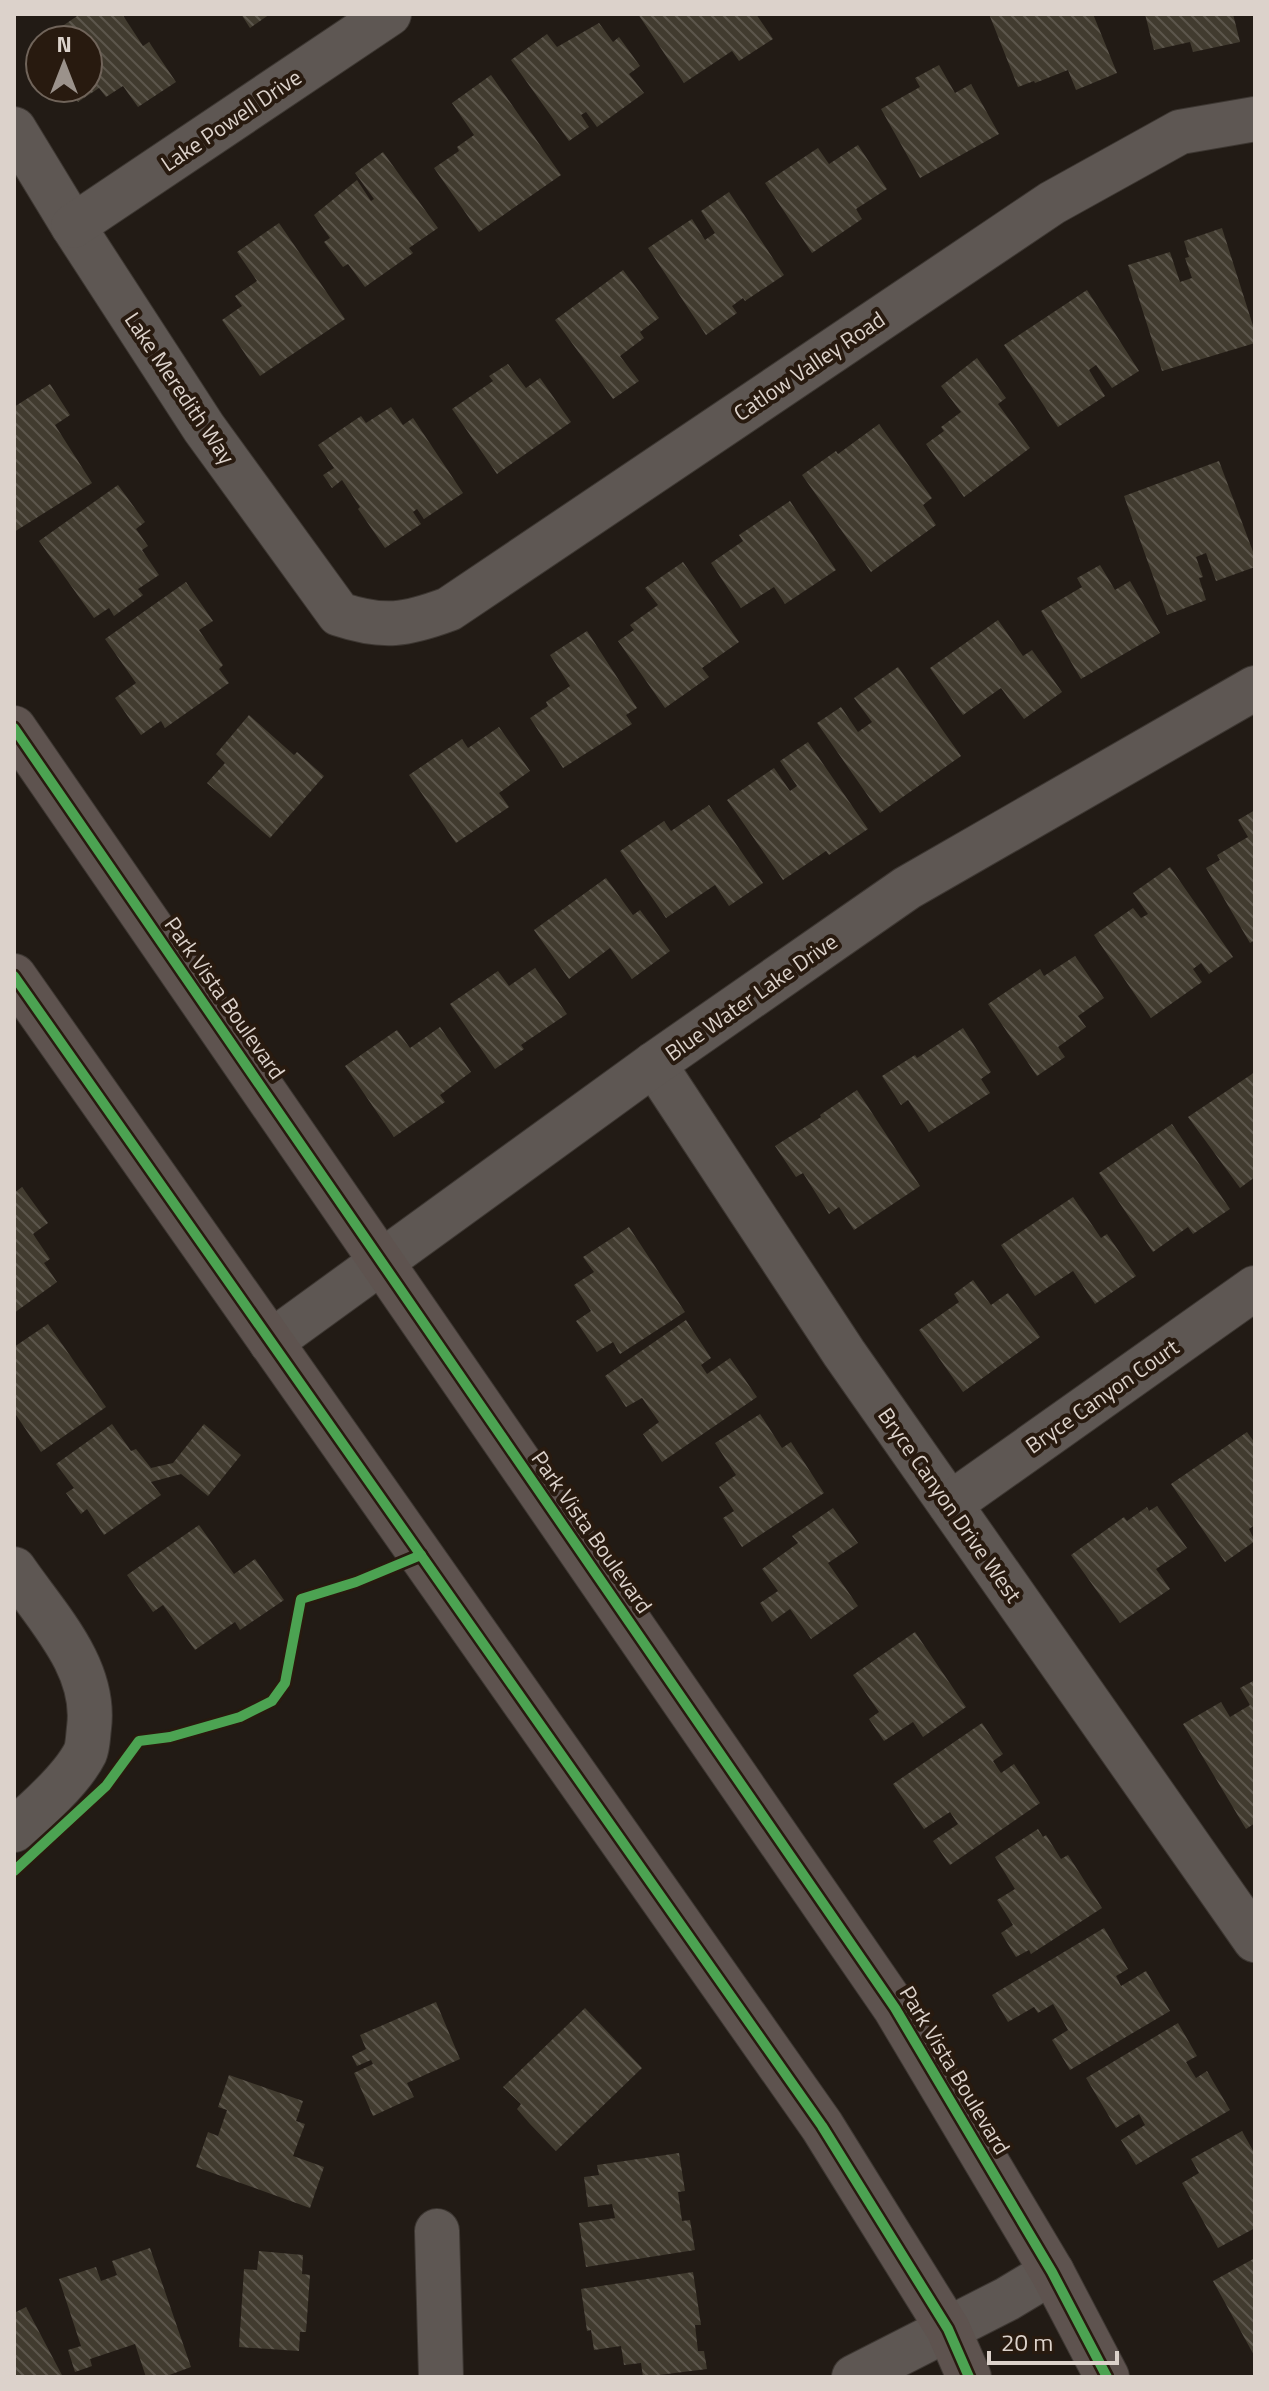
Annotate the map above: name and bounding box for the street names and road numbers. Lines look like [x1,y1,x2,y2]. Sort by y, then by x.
street label: Lake Powell Drive [154,60,308,180]
street label: Catlow Valley Road [726,303,892,429]
street label: Lake Meredith Way [116,305,244,471]
street label: Park Vista Boulevard [156,910,294,1086]
street label: Blue Water Lake Drive [658,925,844,1069]
street label: Bryce Canyon Court [1018,1330,1186,1462]
street label: Bryce Canyon Drive West [870,1400,1030,1610]
street label: Park Vista Boulevard [523,1444,661,1620]
street label: Park Vista Boulevard [891,1979,1019,2161]

